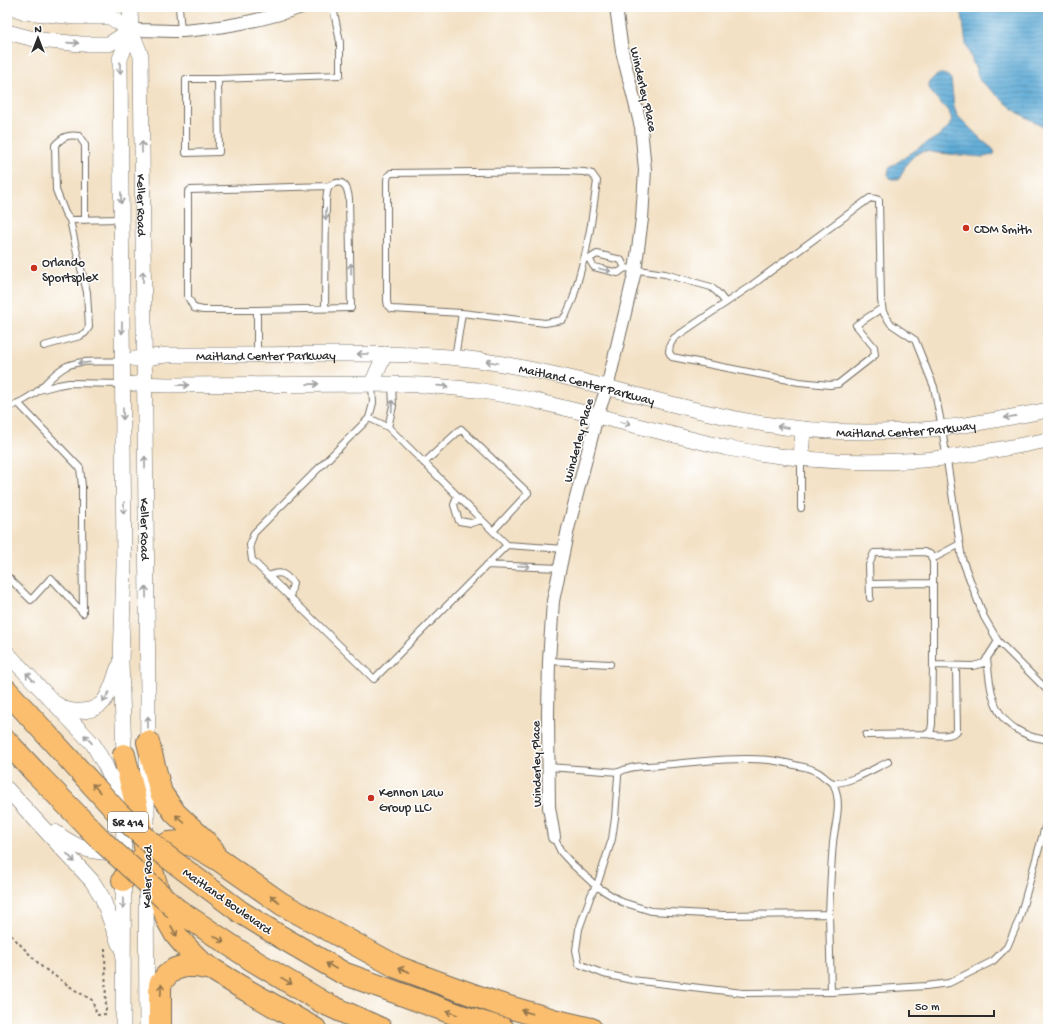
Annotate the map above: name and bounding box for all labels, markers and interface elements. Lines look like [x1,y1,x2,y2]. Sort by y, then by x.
north arrow [18,18,58,58]
text: N [34,24,42,36]
one-way arrow [66,40,79,47]
street label: Winderley Place [626,46,660,134]
one-way arrow [116,61,124,74]
one-way arrow [138,141,146,154]
street label: Keller Road [132,174,148,238]
one-way arrow [117,191,125,204]
one-way arrow [322,207,330,220]
marker: CDM Smith [961,223,971,233]
place label: CDM Smith [974,223,1032,238]
place label: Orlando Sportsplex [42,256,99,286]
marker: Orlando Sportsplex [29,263,39,273]
one-way arrow [347,263,354,276]
one-way arrow [598,266,611,274]
one-way arrow [139,271,147,284]
one-way arrow [118,321,126,334]
street label: Maitland Center Parkway [196,349,336,365]
one-way arrow [357,350,370,358]
one-way arrow [486,358,499,366]
one-way arrow [78,359,91,367]
street label: Maitland Center Parkway [517,362,657,410]
one-way arrow [306,380,319,388]
one-way arrow [176,381,189,389]
one-way arrow [436,383,449,390]
street label: Winderley Place [561,397,598,484]
one-way arrow [389,400,396,413]
one-way arrow [119,407,127,420]
one-way arrow [1004,413,1017,421]
street label: Maitland Center Parkway [836,418,977,442]
one-way arrow [618,420,631,427]
one-way arrow [777,423,790,431]
one-way arrow [141,456,149,469]
street label: Keller Road [136,498,152,562]
one-way arrow [120,501,128,514]
one-way arrow [517,563,530,570]
one-way arrow [142,586,150,599]
one-way arrow [25,672,35,682]
one-way arrow [101,691,109,703]
one-way arrow [144,716,152,729]
street label: Winderley Place [529,720,546,807]
one-way arrow [83,733,92,744]
one-way arrow [91,783,100,793]
place label: Kennon Law Group LLC [379,786,443,816]
marker: Kennon Law Group LLC [366,793,376,803]
road number: SR 414 [108,812,148,832]
one-way arrow [175,814,185,823]
street label: Keller Road [140,844,157,908]
one-way arrow [67,853,76,864]
street label: Maitland Boulevard [179,866,275,939]
one-way arrow [270,894,281,903]
one-way arrow [119,896,127,909]
one-way arrow [171,925,178,937]
one-way arrow [213,935,225,943]
one-way arrow [325,962,337,970]
one-way arrow [398,965,410,973]
one-way arrow [281,978,293,986]
one-way arrow [157,984,164,997]
scale bar [909,992,994,1018]
text: 50 m [915,1001,940,1015]
one-way arrow [520,1008,533,1015]
one-way arrow [447,1009,459,1017]

